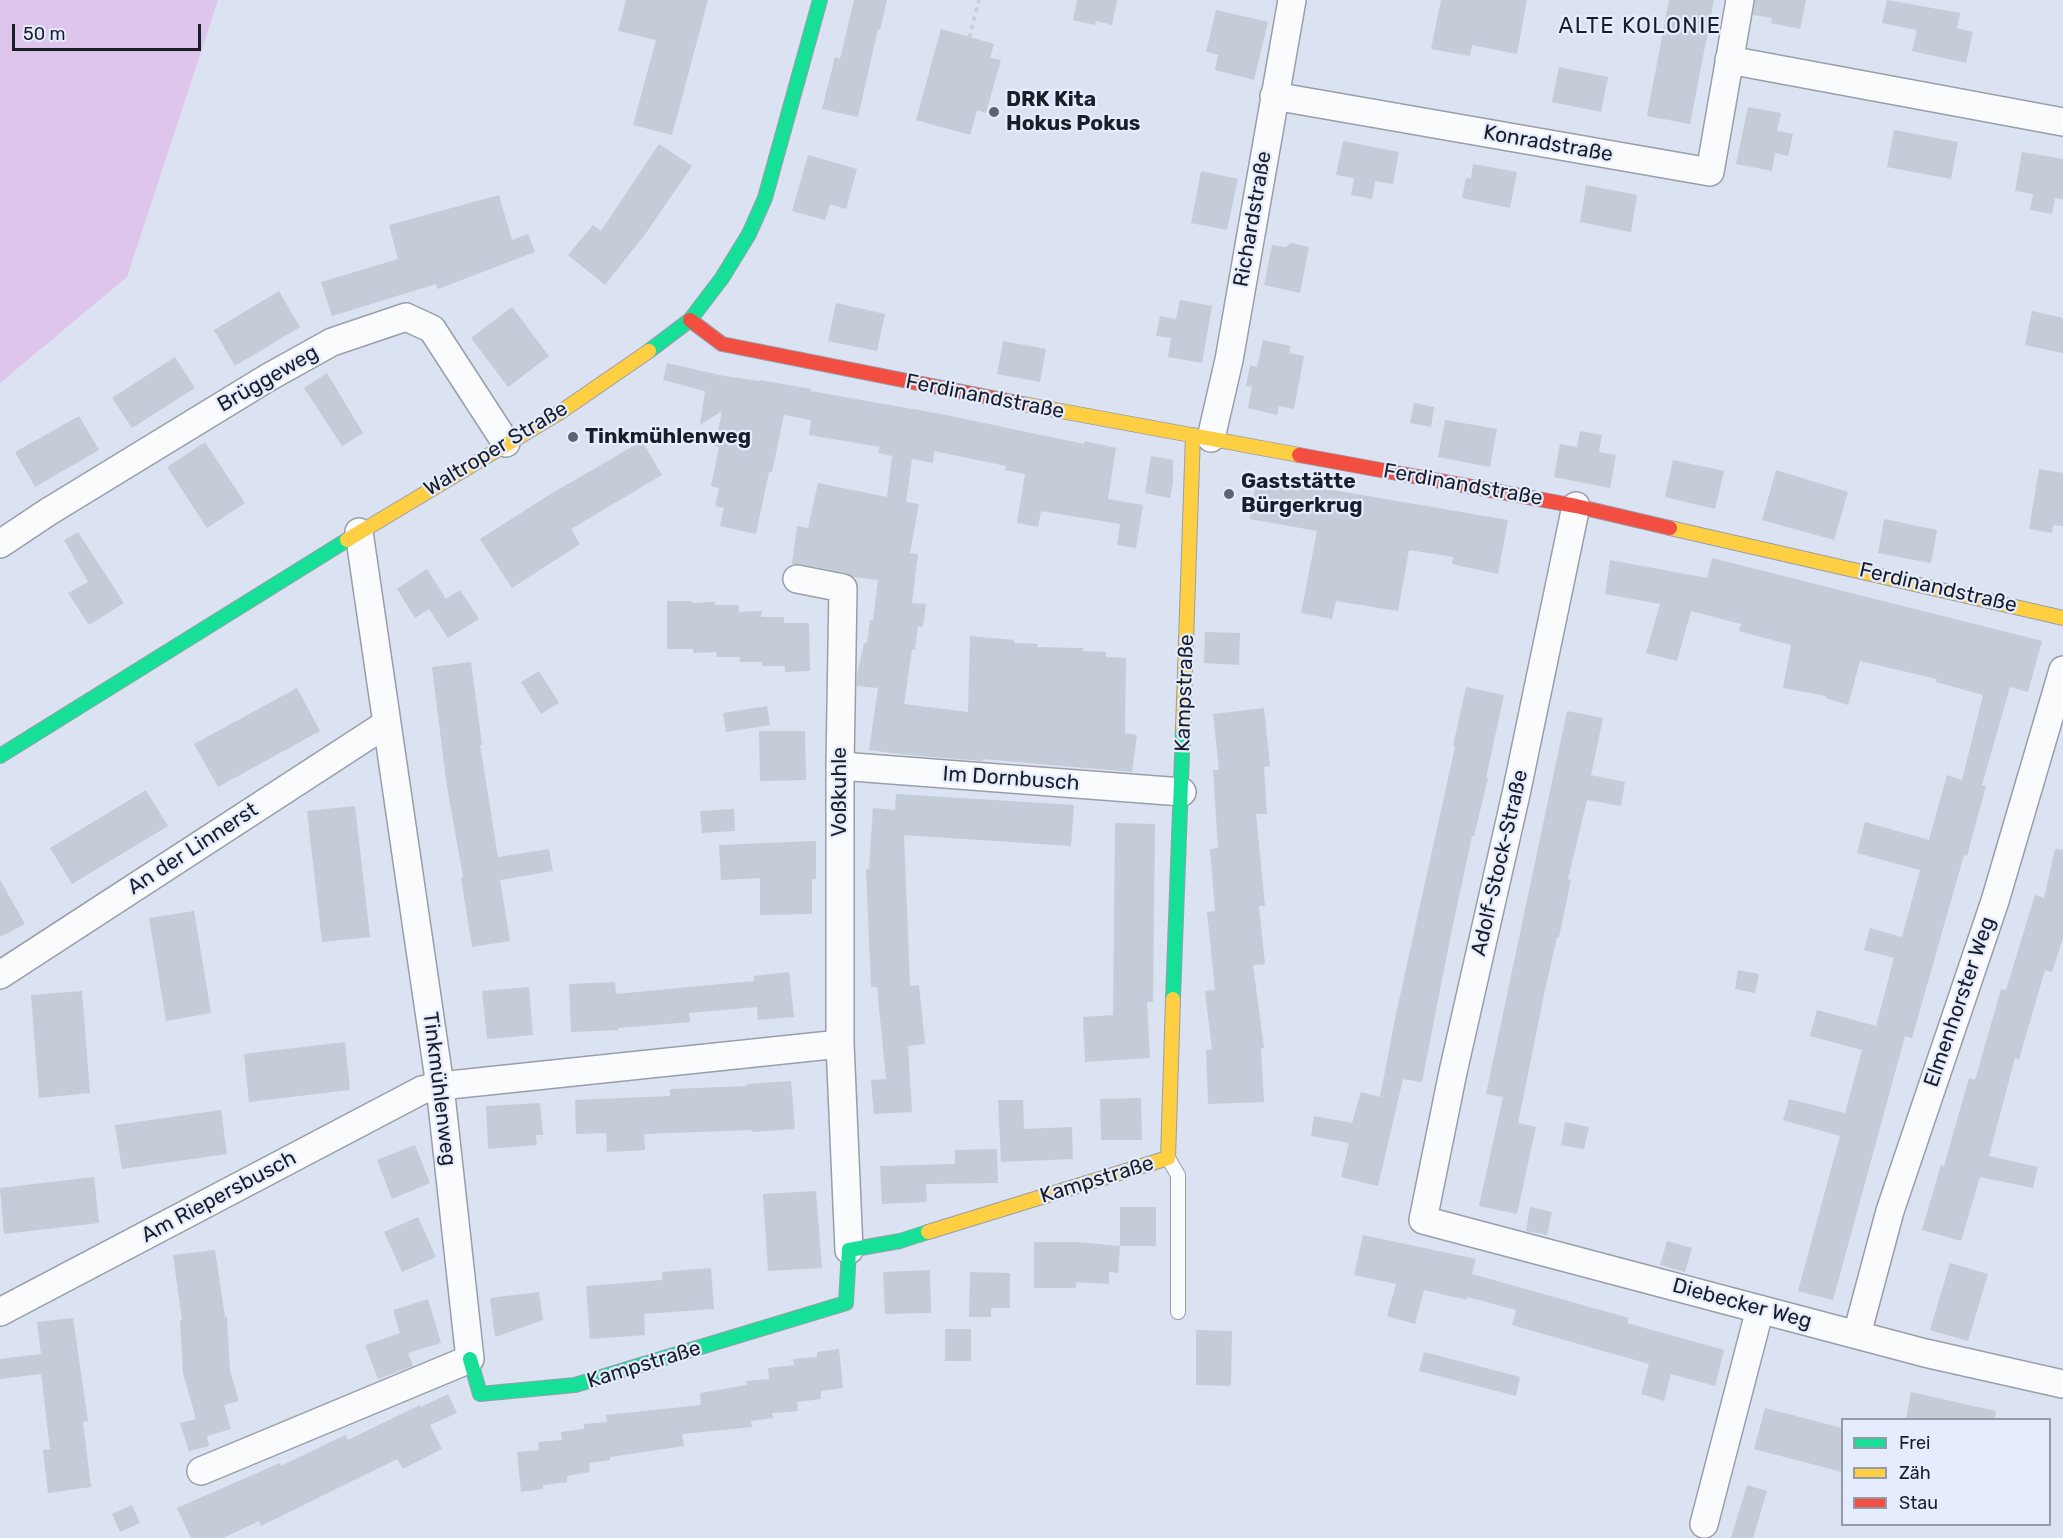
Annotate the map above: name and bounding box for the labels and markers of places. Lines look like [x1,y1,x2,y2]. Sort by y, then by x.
place label: DRK Kita Hokus Pokus [1006,87,1140,137]
marker: DRK Kita Hokus Pokus [987,105,1001,119]
place label: Tinkmühlenweg [585,424,751,450]
marker: Tinkmühlenweg [566,430,580,444]
place label: Gaststätte Bürgerkrug [1241,469,1363,519]
marker: Gaststätte Bürgerkrug [1222,487,1236,501]

